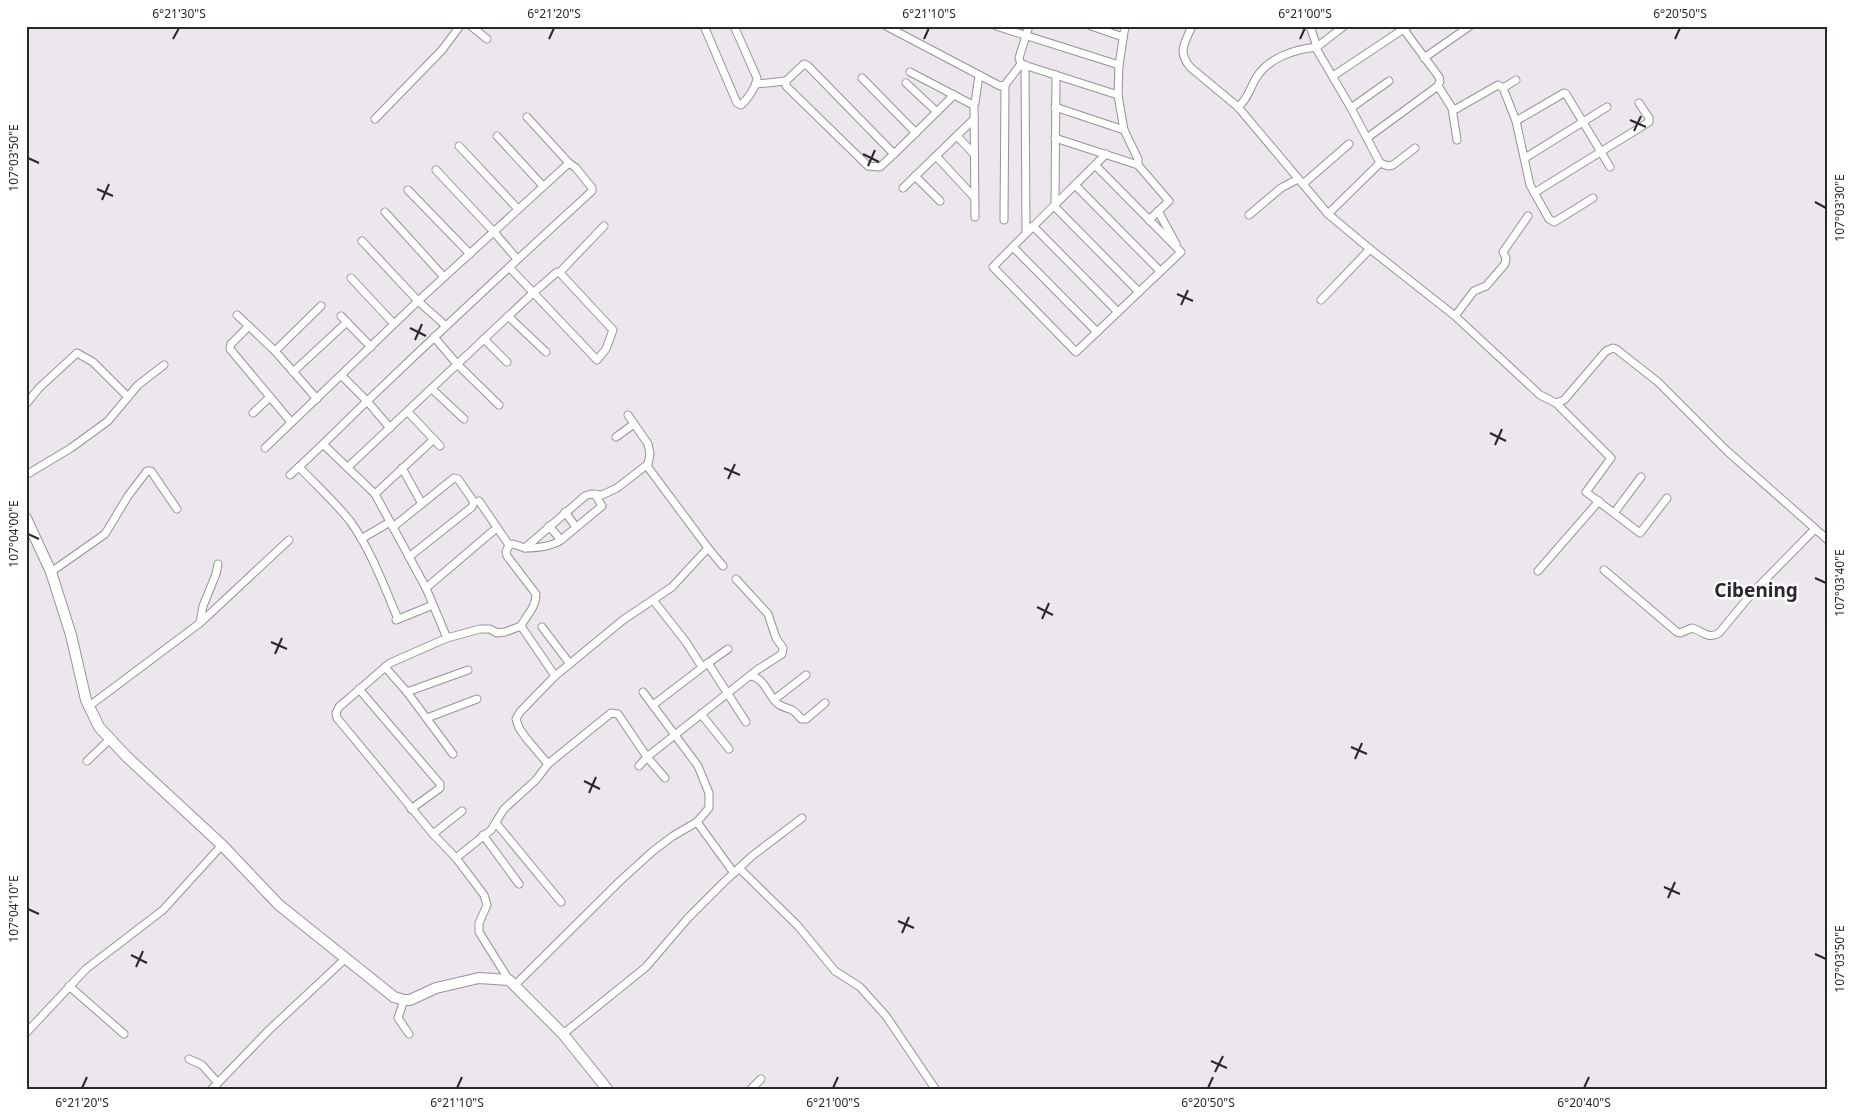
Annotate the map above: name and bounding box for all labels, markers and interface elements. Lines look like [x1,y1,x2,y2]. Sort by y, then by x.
text: 6°21'30"S [152,5,206,22]
text: 6°21'20"S [527,5,581,22]
text: 6°21'10"S [902,5,956,22]
text: 6°21'00"S [1278,5,1332,22]
text: 6°20'50"S [1653,5,1707,22]
text: 107°03'50"E [5,124,22,192]
text: 107°03'30"E [1831,174,1848,242]
text: 107°04'00"E [5,500,22,568]
text: 107°03'40"E [1831,549,1848,617]
district label: Cibening [1714,577,1798,603]
text: 107°04'10"E [5,875,22,943]
text: 107°03'50"E [1831,925,1848,993]
text: 6°21'20"S [55,1094,109,1111]
text: 6°21'10"S [430,1094,484,1111]
text: 6°21'00"S [806,1094,860,1111]
text: 6°20'50"S [1181,1094,1235,1111]
text: 6°20'40"S [1557,1094,1611,1111]

